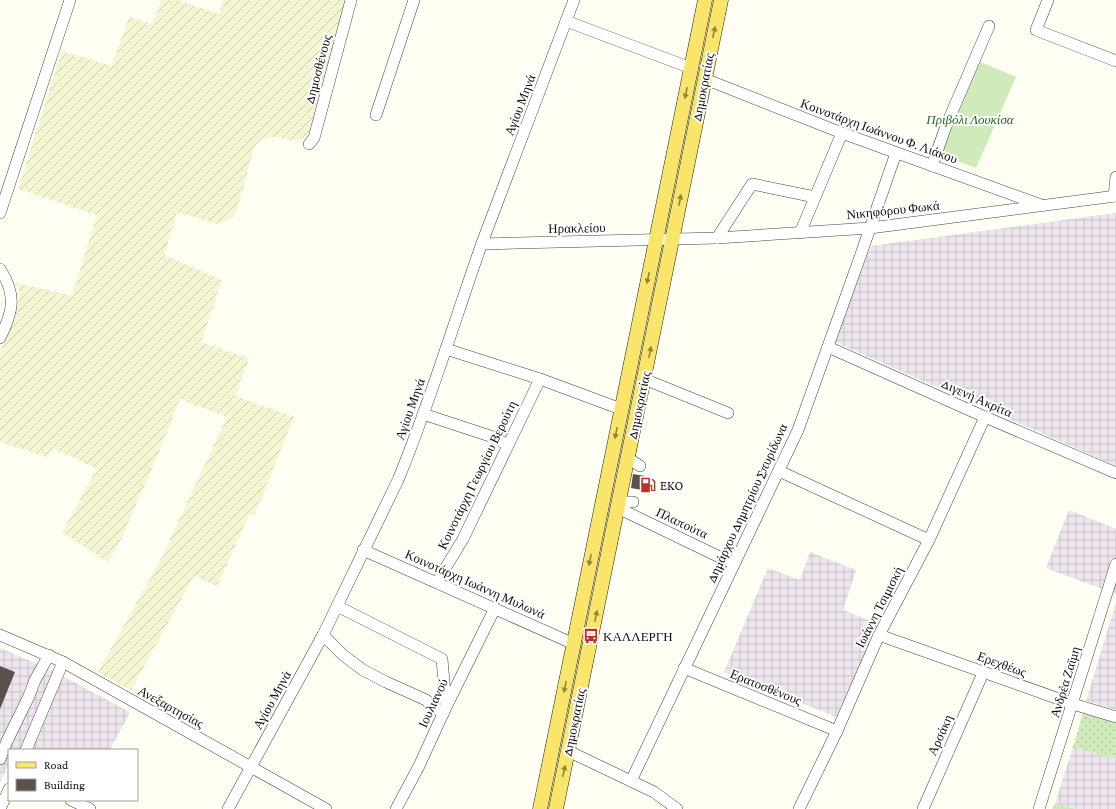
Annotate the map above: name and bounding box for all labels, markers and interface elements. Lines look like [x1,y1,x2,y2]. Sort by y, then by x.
one-way arrow [712,26,718,38]
street label: Δημοσθένους [302,32,335,105]
street label: Δημοκρατίας [689,51,717,122]
street label: Αγίου Μηνά [502,72,539,138]
one-way arrow [683,87,689,99]
street label: Κοινοτάρχη Ιωάννου Φ. Λιάκου [798,96,960,166]
park label: Πριβόλι Λουκίσα [925,112,1015,127]
one-way arrow [678,194,684,207]
street label: Νικηφόρου Φωκά [846,198,940,222]
street label: Ηρακλείου [548,220,606,236]
one-way arrow [645,272,651,284]
one-way arrow [647,345,653,358]
street label: Δημοκρατίας [624,369,654,440]
street label: Αγίου Μηνά [392,376,428,442]
street label: Διγενή Ακρίτα [939,376,1015,420]
street label: Κοινοτάρχη Γεωργίου Βερούτη [434,398,520,552]
street label: Δημάρχου Δημητρίου Σπυρίδωνα [704,421,791,585]
one-way arrow [613,426,619,439]
fuel station icon: EKO [639,476,657,494]
place label: EKO [660,478,683,493]
street label: Πλαπούτα [654,504,711,542]
street label: Κοινοτάρχη Ιωάννη Μυλωνά [403,546,547,622]
one-way arrow [587,554,593,566]
street label: Ιωάννη Τσιμισκή [852,564,906,650]
one-way arrow [593,610,599,622]
bus stop icon: ΚΑΛΛΕΡΓΗ [582,627,600,645]
place label: ΚΑΛΛΕΡΓΗ [603,629,673,644]
street label: Ανδρέα Ζαϊμη [1047,644,1083,719]
street label: Ερεχθέως [975,648,1029,680]
street label: Ερατοσθένους [728,666,805,708]
street label: Αγίου Μηνά [250,668,294,732]
street label: Ιουλιανού [415,676,451,730]
one-way arrow [562,681,568,694]
street label: Ανεξαρτησίας [136,683,207,732]
street label: Δημοκρατίας [559,686,589,757]
street label: Αρσάκη [924,712,956,758]
legend [8,749,138,801]
text: Road [44,758,69,772]
one-way arrow [561,765,567,777]
text: Building [44,778,85,792]

